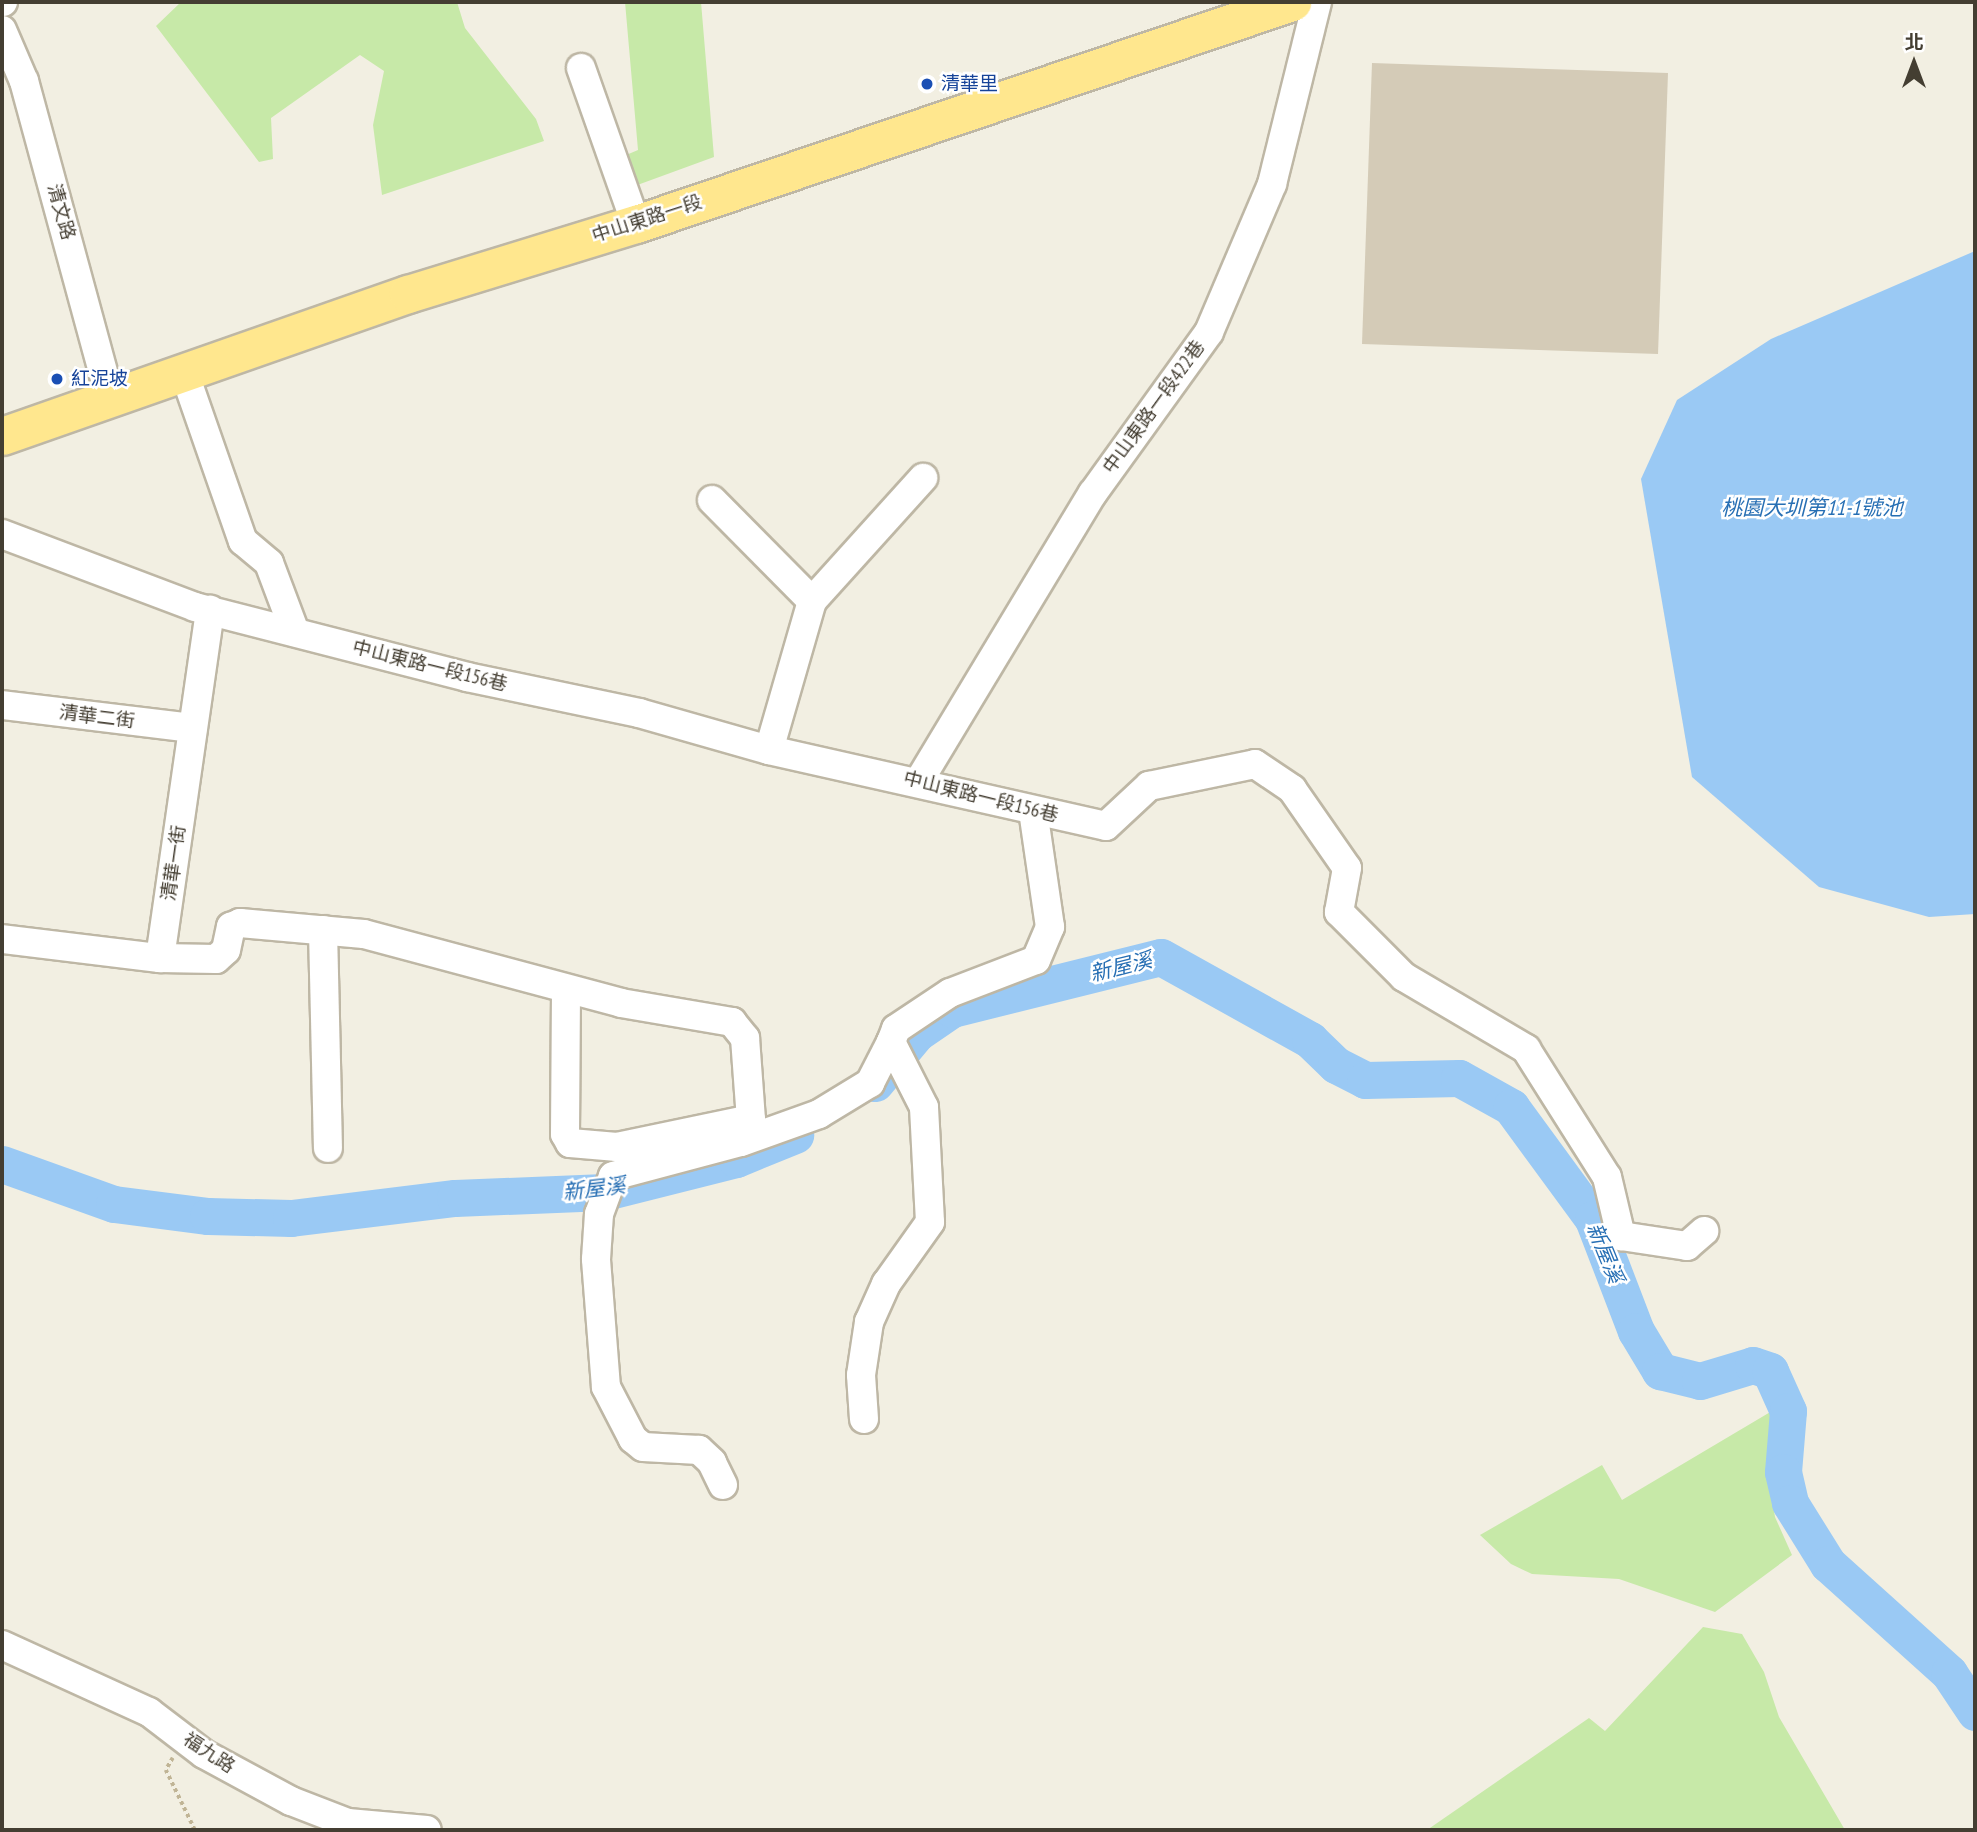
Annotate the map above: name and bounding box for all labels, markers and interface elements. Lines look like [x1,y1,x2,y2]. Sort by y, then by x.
north arrow [1879,28,1949,98]
text: 北 [1904,30,1924,54]
place label: 清華里 [941,73,998,95]
marker: 清華里 [919,76,935,92]
street label: 清文路 [42,181,80,243]
street label: 中山東路一段 [589,191,705,247]
street label: 中山東路一段422巷 [1098,336,1210,478]
place label: 紅泥坡 [71,368,128,390]
marker: 紅泥坡 [49,371,65,387]
water label: 桃園大圳第11-1號池 [1721,495,1903,521]
street label: 中山東路一段156巷 [350,636,510,696]
street label: 清華二街 [58,701,136,733]
street label: 中山東路一段156巷 [901,767,1061,827]
street label: 清華一街 [157,824,191,902]
water label: 新屋溪 [1087,947,1155,987]
water label: 新屋溪 [561,1173,627,1205]
water label: 新屋溪 [1582,1219,1628,1287]
street label: 福九路 [179,1728,239,1778]

